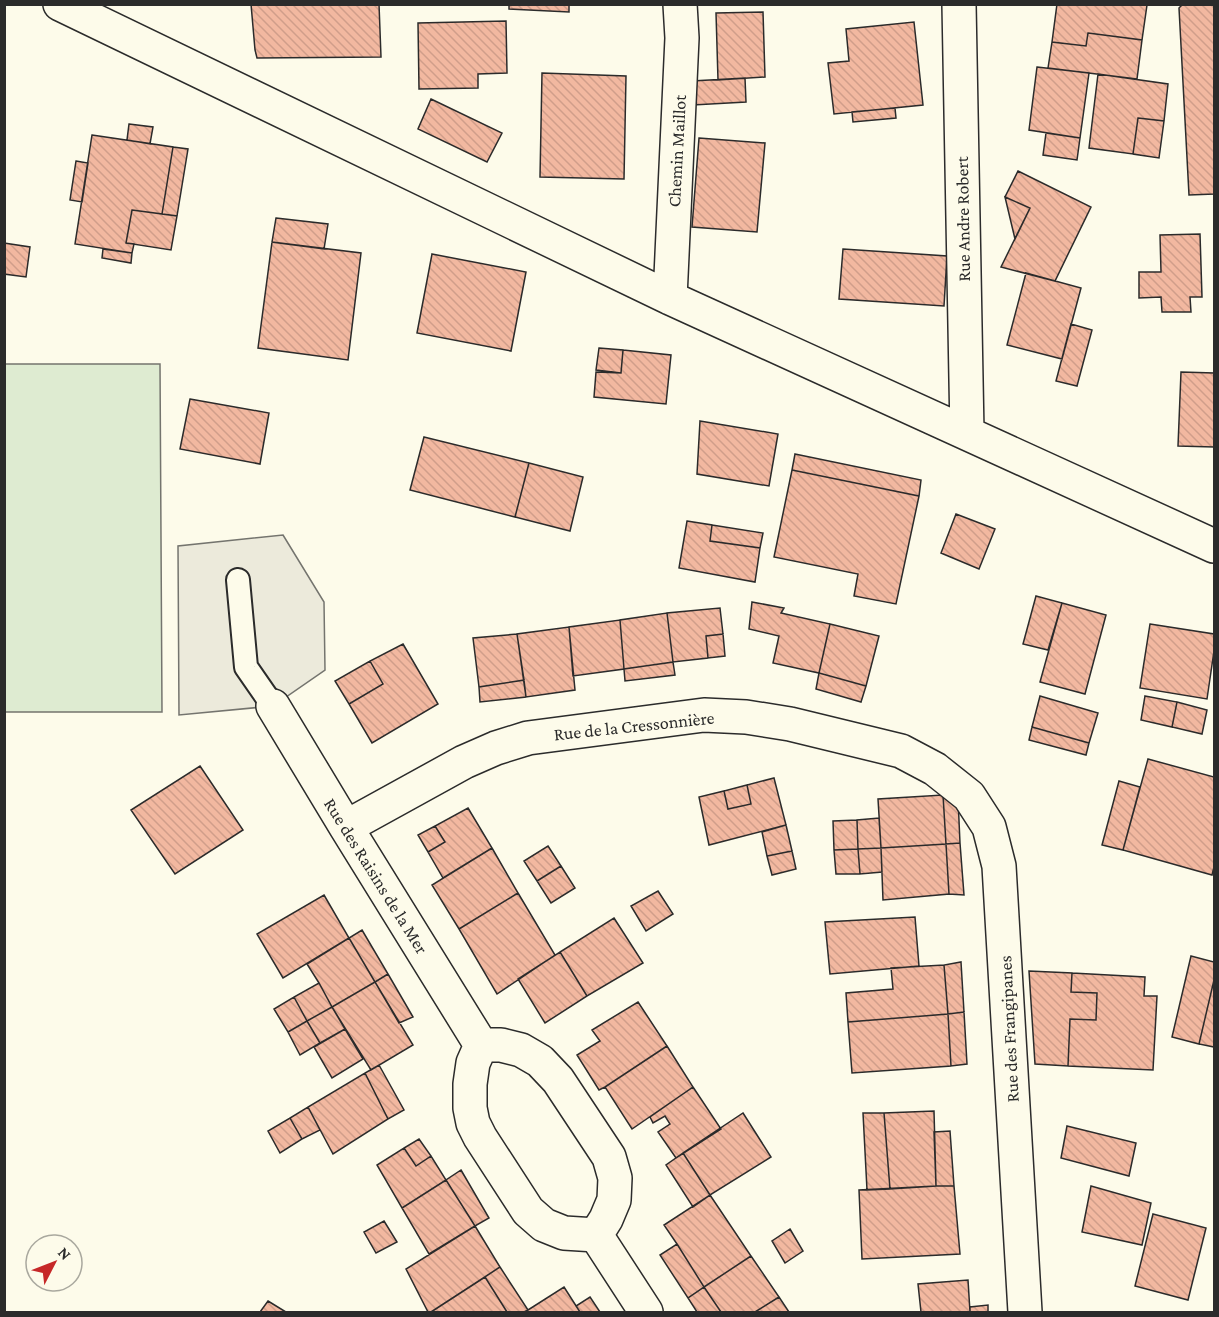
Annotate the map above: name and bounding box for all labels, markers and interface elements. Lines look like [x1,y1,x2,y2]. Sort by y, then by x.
street label: Chemin Maillot [664,93,690,208]
street label: Rue Andre Robert [952,155,974,282]
street label: Rue de la Cressonnière [553,708,715,744]
street label: Rue des Raisins de la Mer [320,795,432,958]
street label: Rue des Frangipanes [995,955,1023,1103]
north arrow [24,1233,84,1293]
text: N [55,1244,75,1263]

